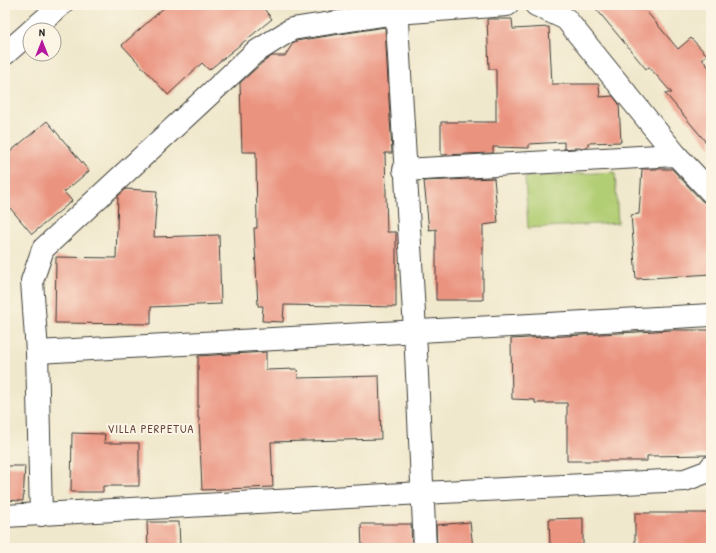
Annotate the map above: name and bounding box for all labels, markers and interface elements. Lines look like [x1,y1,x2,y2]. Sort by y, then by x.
north arrow [22,22,62,62]
text: N [39,25,45,39]
district label: VILLA PERPETUA [108,420,194,437]

